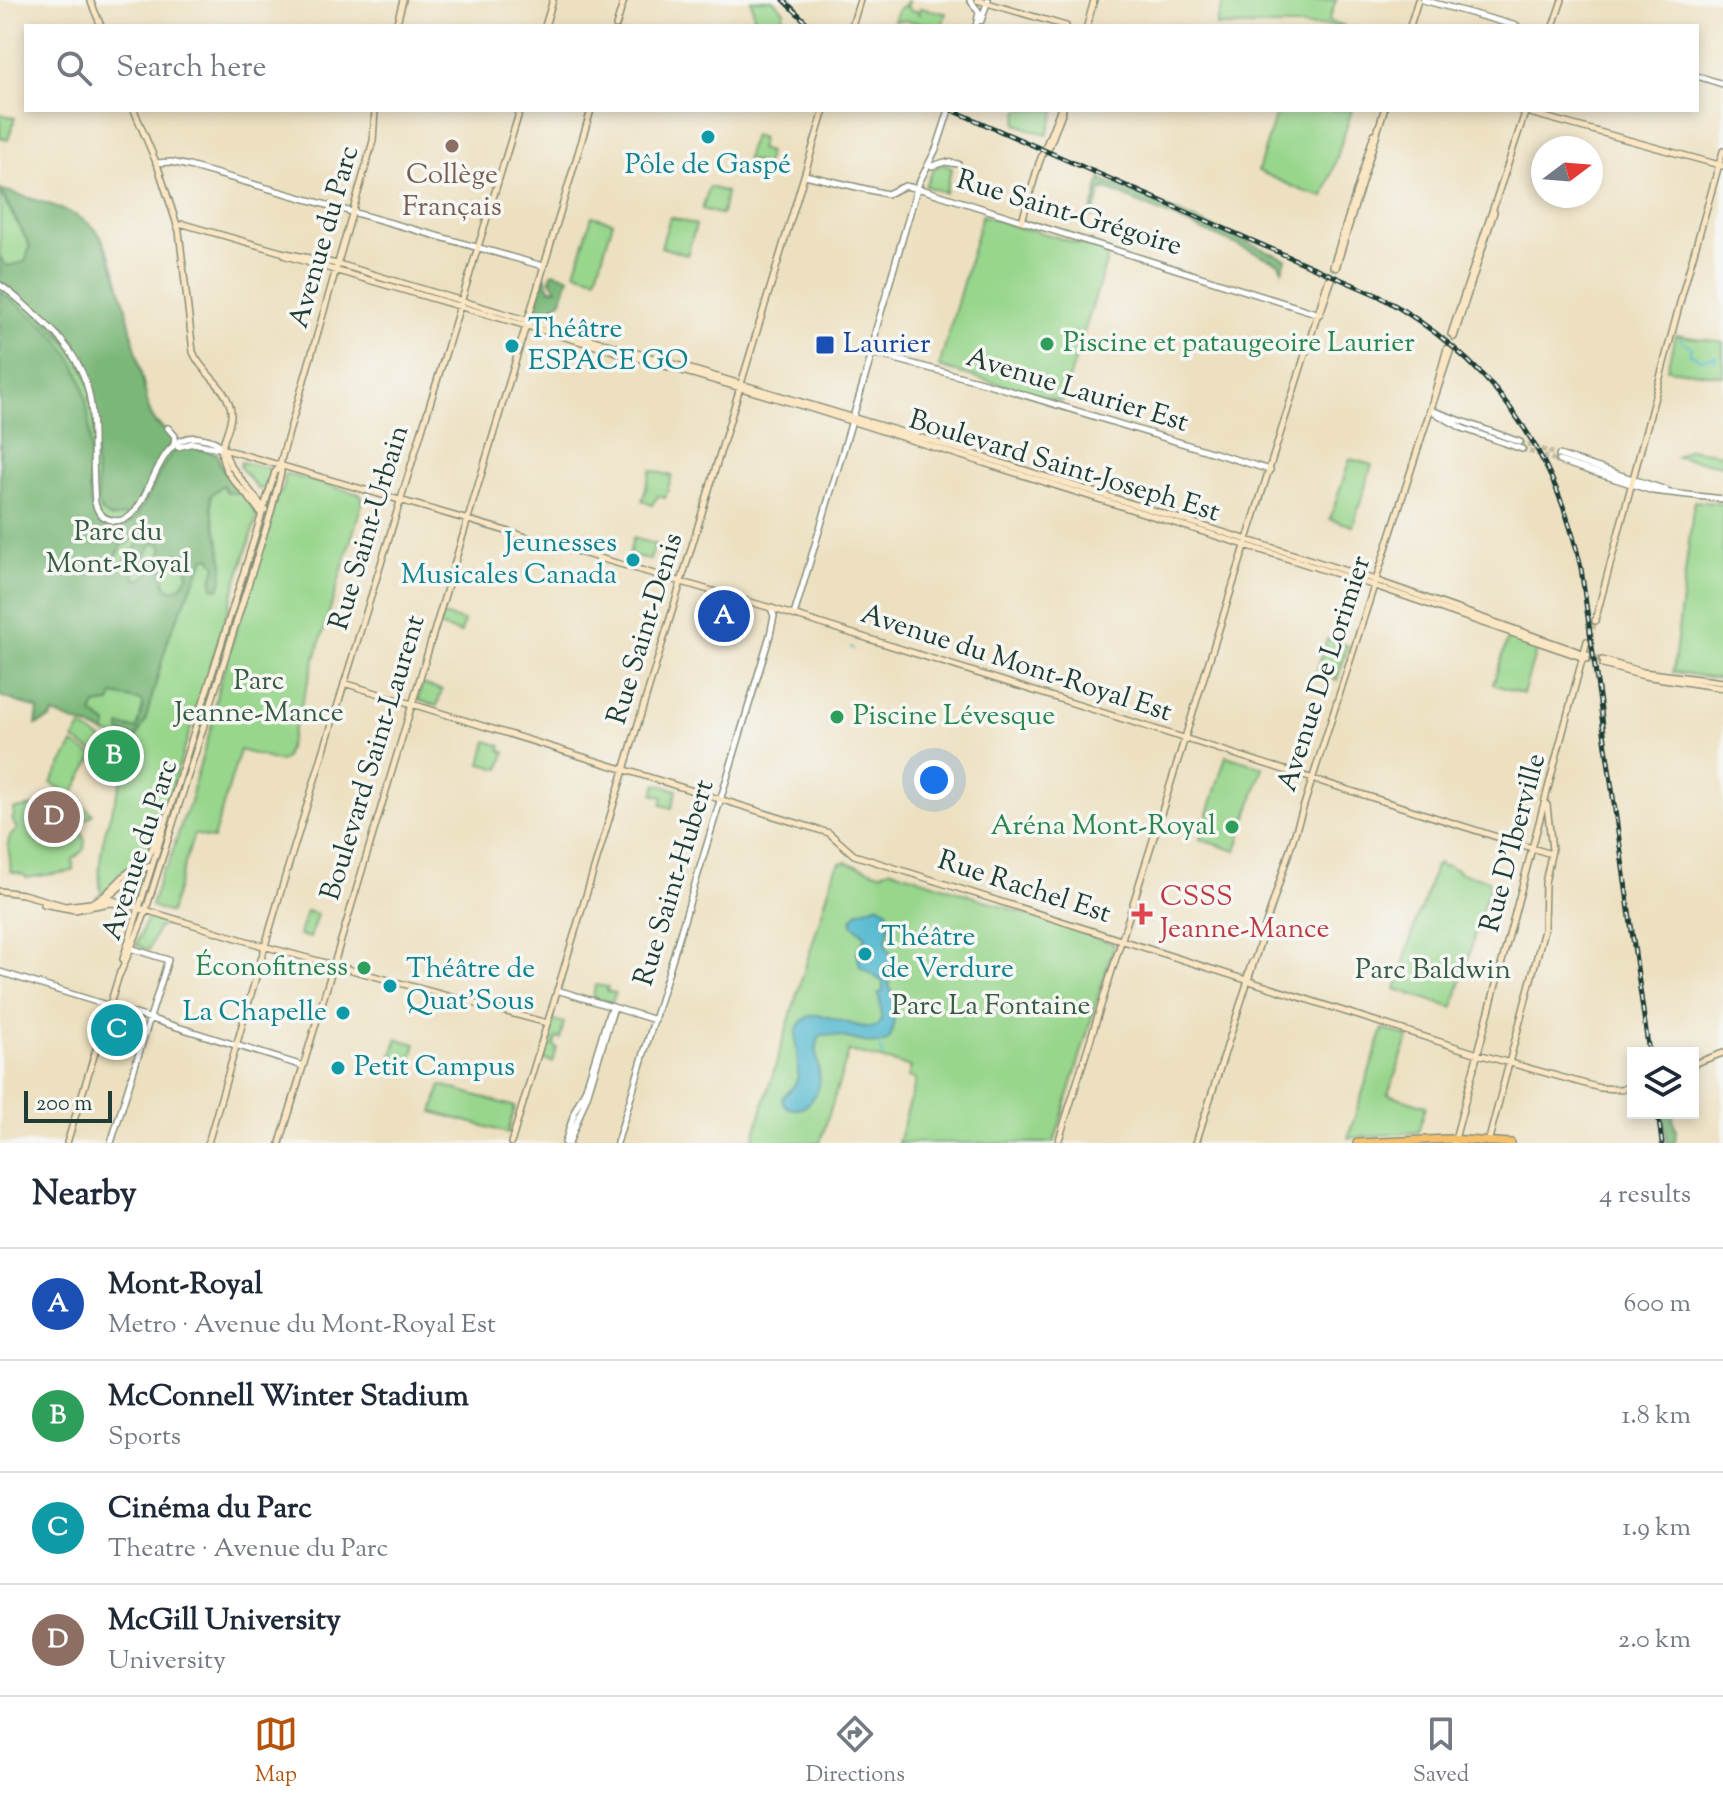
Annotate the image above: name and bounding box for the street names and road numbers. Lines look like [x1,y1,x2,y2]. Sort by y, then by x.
street label: Avenue du Parc [280,141,370,333]
street label: Rue Saint-Grégoire [951,161,1187,267]
street label: Avenue Laurier Est [961,338,1193,444]
street label: Boulevard Saint-Joseph Est [904,401,1225,534]
street label: Rue Saint-Urbain [320,421,420,635]
street label: Rue Saint-Denis [598,528,694,730]
street label: Avenue De Lorimier [1268,550,1382,797]
street label: Avenue du Mont-Royal Est [855,595,1177,733]
street label: Boulevard Saint-Laurent [312,610,437,906]
street label: Rue D'Iberville [1471,749,1557,937]
street label: Avenue du Parc [93,754,189,946]
street label: Rue Saint-Hubert [625,775,726,991]
street label: Rue Rachel Est [932,841,1116,935]

